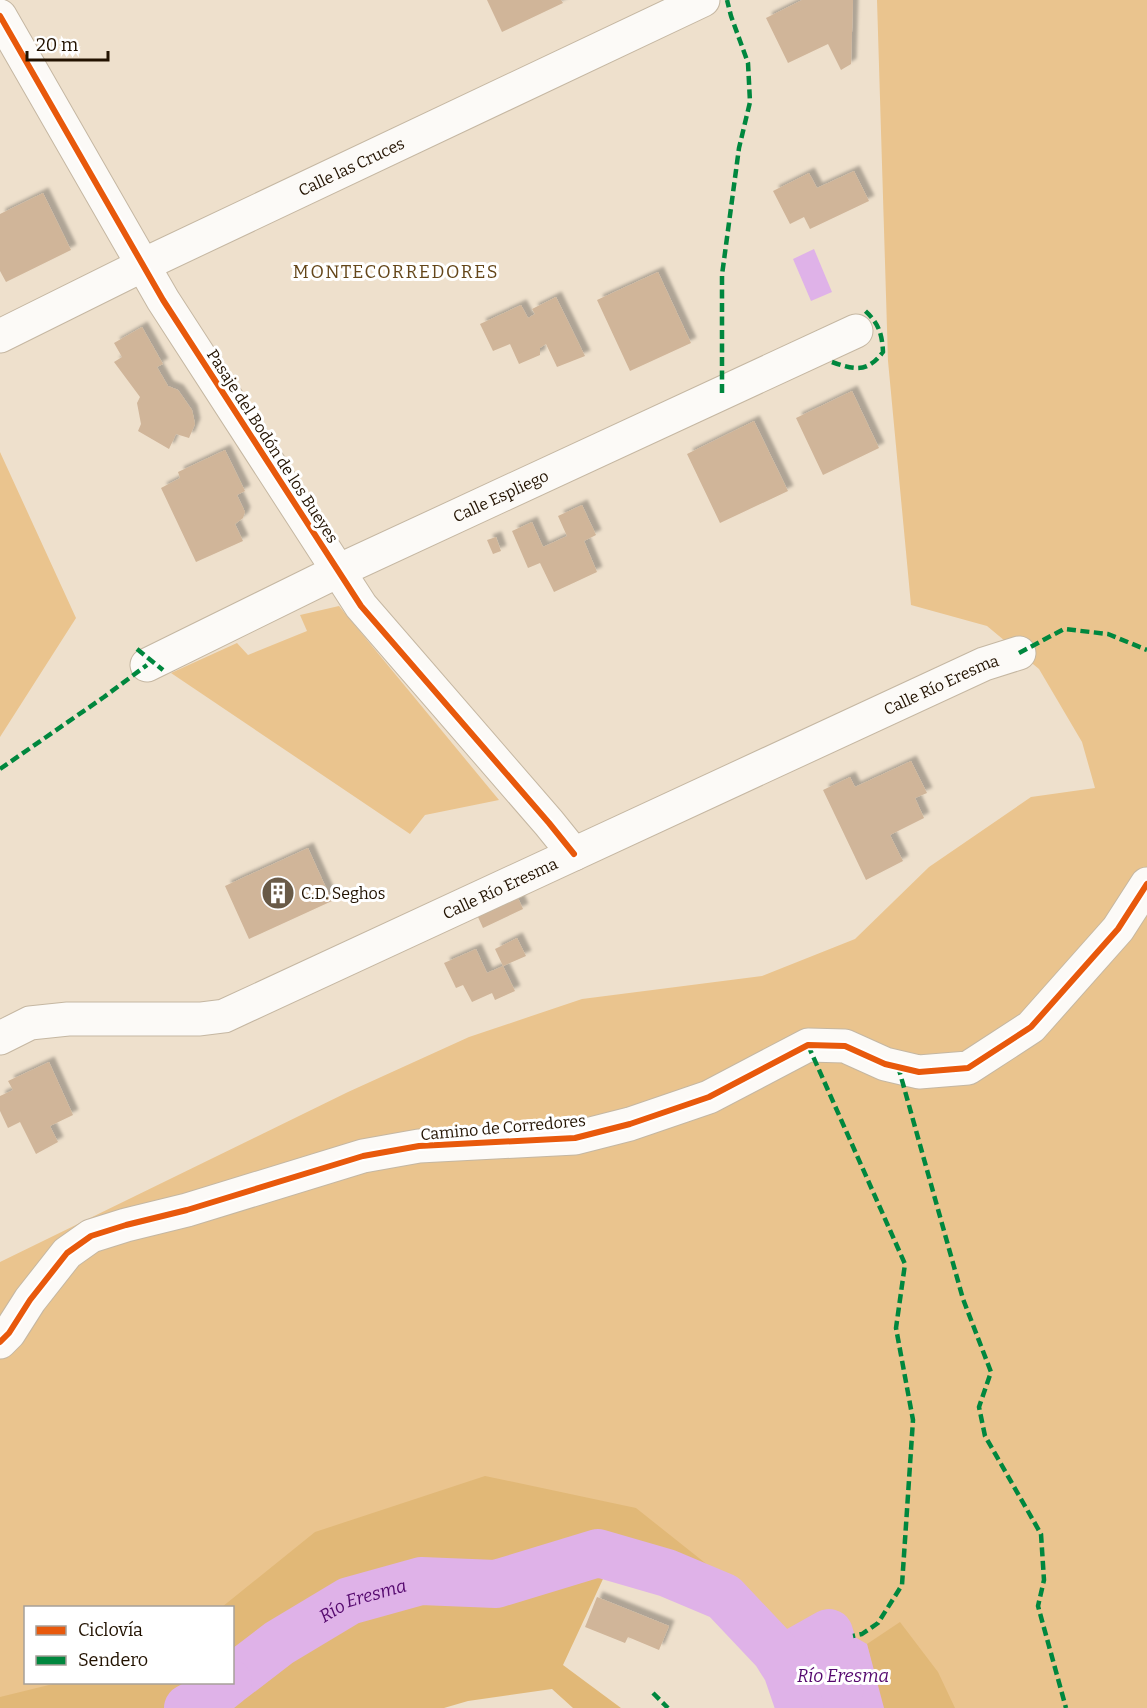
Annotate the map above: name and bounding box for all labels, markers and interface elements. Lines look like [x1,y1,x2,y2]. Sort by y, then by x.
scale bar [27,24,108,62]
text: 20 m [36,34,78,56]
street label: Calle las Cruces [295,134,408,200]
district label: MONTECORREDORES [293,261,499,283]
street label: Pasaje del Bodón de los Bueyes [203,346,342,547]
street label: Calle Espliego [450,466,551,526]
street label: Calle Río Eresma [881,651,1001,719]
street label: Calle Río Eresma [440,854,561,923]
building icon: C.D. Seghos [260,875,296,911]
place label: C.D. Seghos [301,884,385,903]
street label: Camino de Corredores [420,1111,587,1144]
water label: Río Eresma [315,1575,409,1627]
legend [24,1606,234,1684]
text: Ciclovía [78,1619,143,1641]
text: Sendero [78,1649,148,1671]
water label: Río Eresma [797,1665,889,1687]

